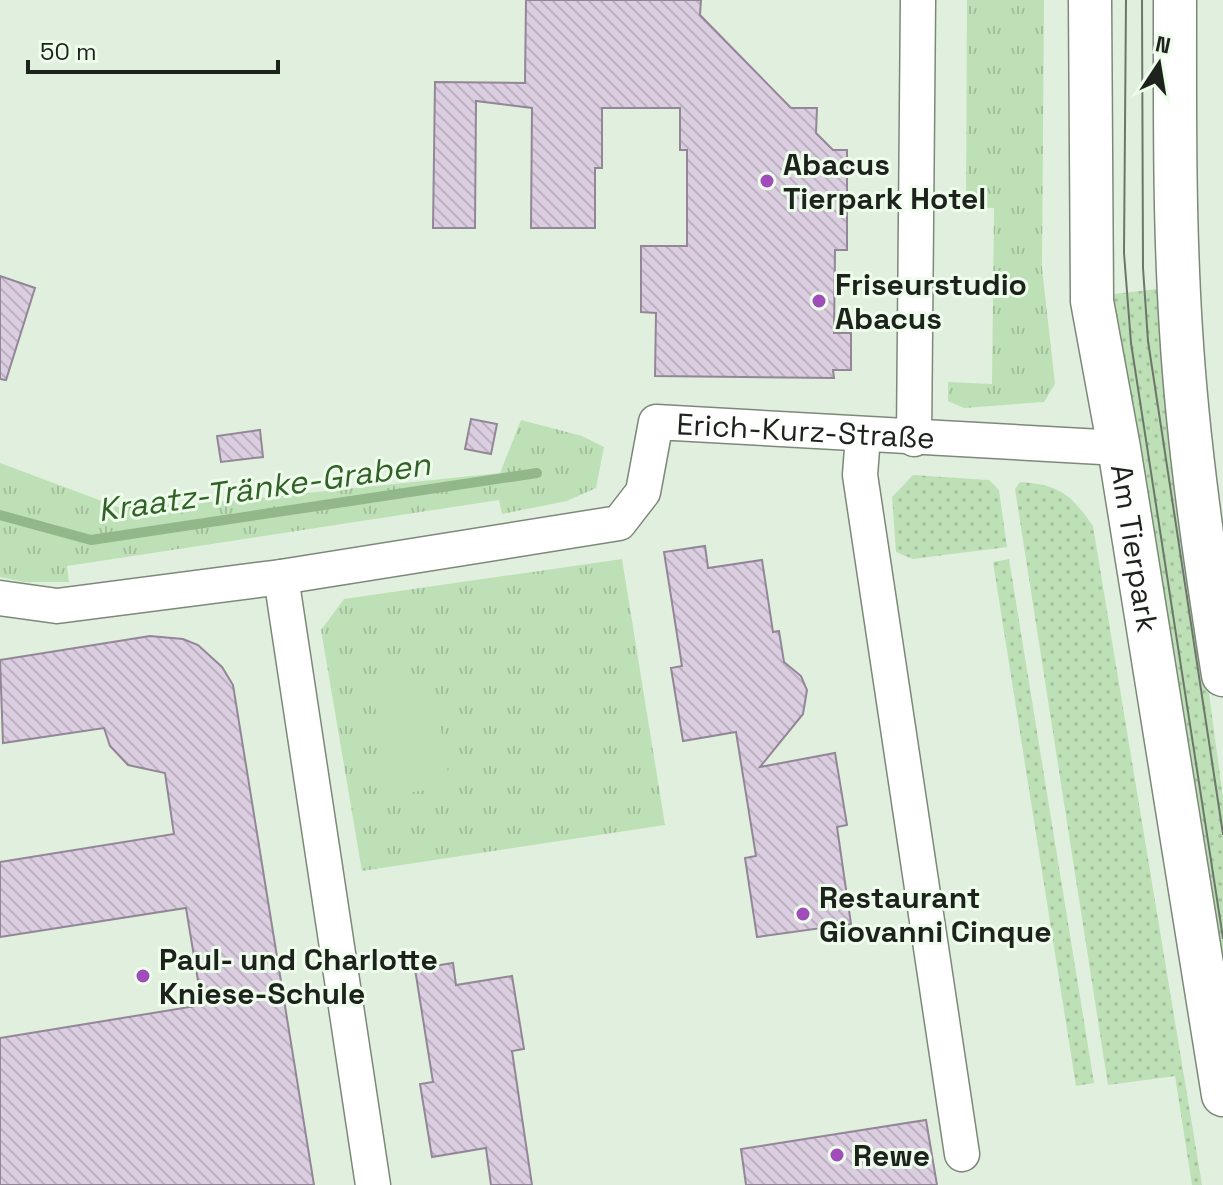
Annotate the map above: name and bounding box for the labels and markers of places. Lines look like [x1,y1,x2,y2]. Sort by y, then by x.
place label: Abacus Tierpark Hotel [783,145,986,218]
marker: Abacus Tierpark Hotel [758,172,776,190]
place label: Friseurstudio Abacus [835,265,1027,338]
marker: Friseurstudio Abacus [810,292,828,310]
place label: Restaurant Giovanni Cinque [819,878,1051,951]
marker: Restaurant Giovanni Cinque [794,905,812,923]
place label: Paul- und Charlotte Kniese-Schule [159,940,438,1013]
marker: Paul- und Charlotte Kniese-Schule [134,967,152,985]
place label: Rewe [853,1136,930,1175]
marker: Rewe [828,1146,846,1164]

